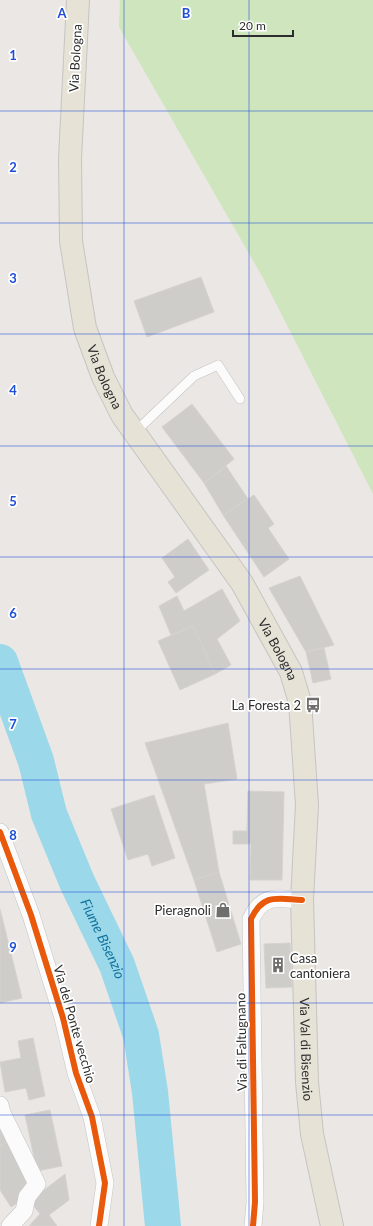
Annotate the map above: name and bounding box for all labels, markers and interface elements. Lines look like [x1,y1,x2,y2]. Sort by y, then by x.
text: A [56,5,67,21]
text: B [182,5,191,21]
scale bar [233,12,293,38]
text: 20 m [239,18,266,33]
street label: Via Bologna [65,23,85,93]
text: 1 [9,47,17,63]
text: 2 [9,159,17,175]
text: 3 [9,270,17,286]
street label: Via Bologna [84,343,126,412]
text: 4 [9,382,17,398]
text: 5 [9,493,17,509]
text: 6 [9,605,17,621]
street label: Via Bologna [255,615,301,682]
bus stop icon: La Foresta 2 [304,696,322,714]
place label: La Foresta 2 [231,697,301,713]
text: 7 [9,716,17,732]
text: 8 [9,827,17,843]
water label: Fiume Bisenzio [78,896,130,981]
shop icon: Pieragnoli [214,901,232,919]
place label: Pieragnoli [155,902,211,918]
text: 9 [9,939,17,955]
place label: Casa cantoniera [290,950,350,981]
building icon: Casa cantoniera [269,956,287,974]
street label: Via del Ponte vecchio [50,963,100,1085]
street label: Via di Faltugnano [232,993,250,1091]
street label: Via Val di Bisenzio [297,997,317,1102]

